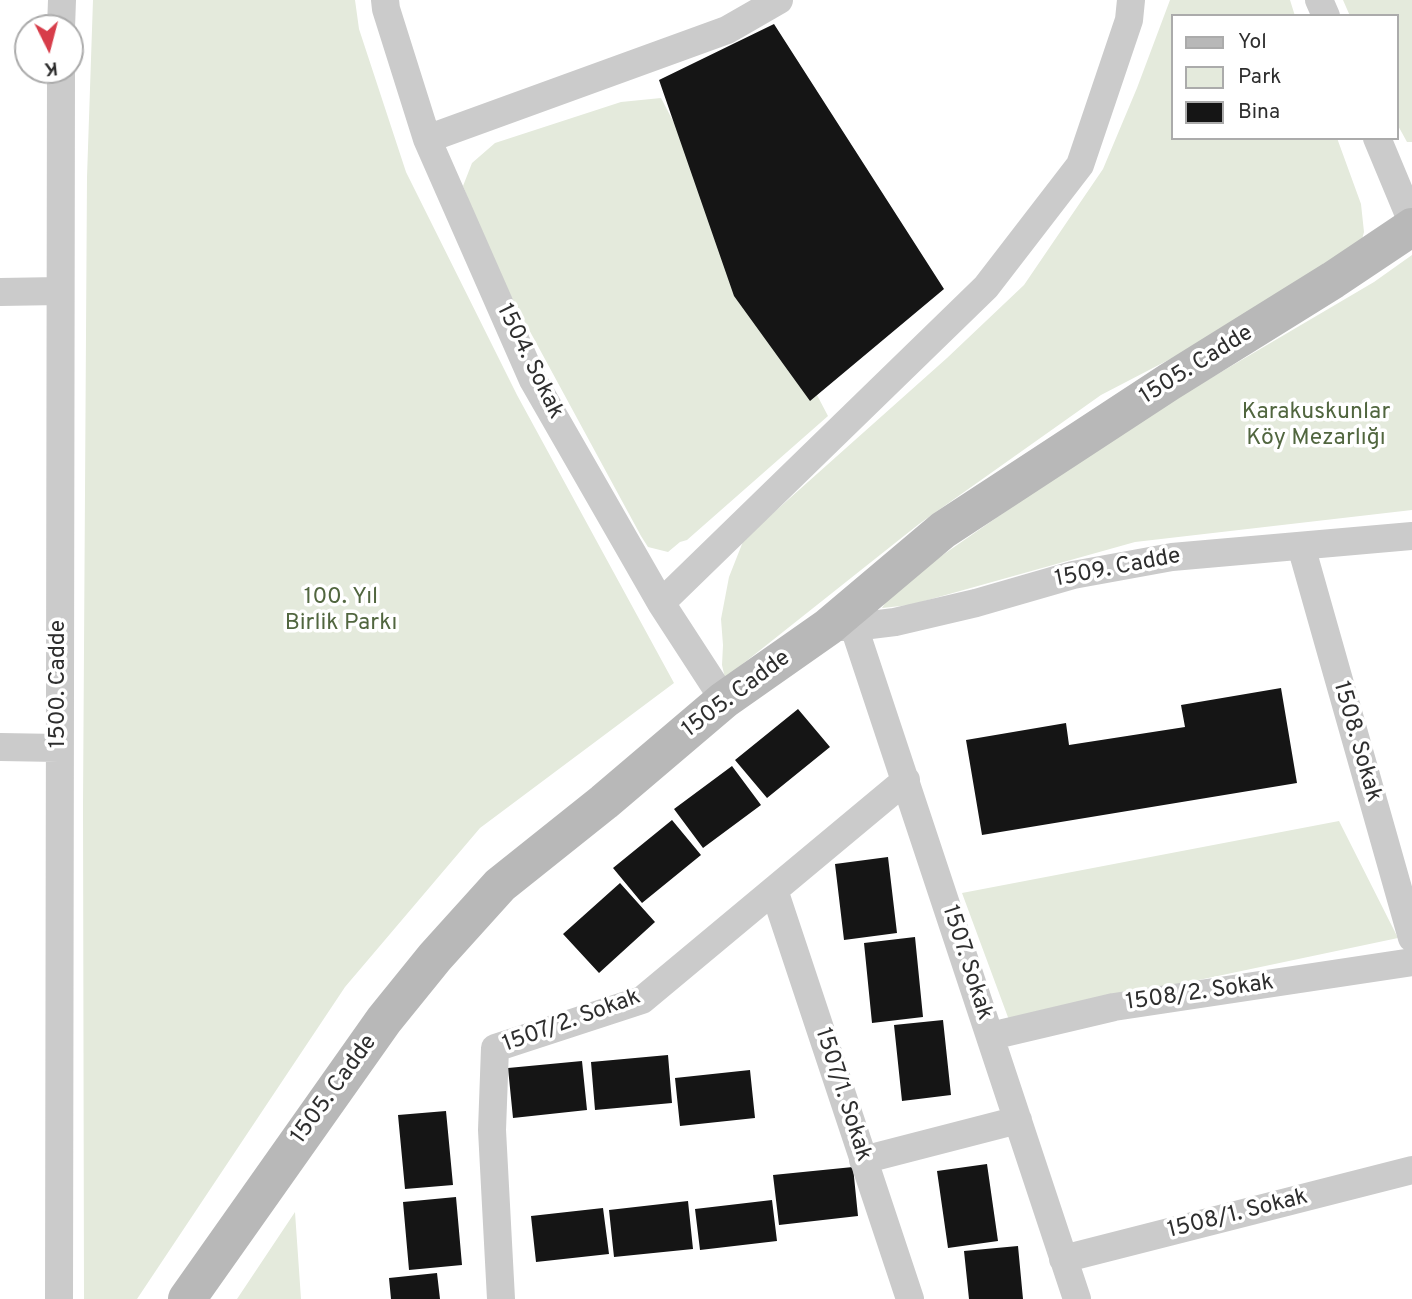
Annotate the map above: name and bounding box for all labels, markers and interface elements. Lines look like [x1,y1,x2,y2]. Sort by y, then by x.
north arrow [14,14,84,84]
legend [1170,14,1398,140]
text: Yol [1238,29,1267,56]
text: K [43,55,59,81]
text: Park [1238,64,1281,91]
text: Bina [1238,99,1280,126]
street label: 1504. Sokak [489,300,569,424]
street label: 1505. Cadde [1135,320,1259,412]
park label: Karakuskunlar Köy Mezarlığı [1242,399,1390,453]
street label: 1509. Cadde [1053,543,1183,595]
park label: 100. Yıl Birlik Parkı [285,584,397,638]
street label: 1500. Cadde [45,620,73,748]
street label: 1505. Cadde [678,645,796,745]
street label: 1508. Sokak [1326,678,1386,806]
street label: 1507. Sokak [934,902,998,1024]
street label: 1508/2. Sokak [1124,970,1276,1018]
street label: 1507/2. Sokak [499,984,645,1060]
street label: 1507/1. Sokak [807,1025,877,1165]
street label: 1505. Cadde [286,1030,384,1150]
street label: 1508/1. Sokak [1165,1184,1311,1246]

